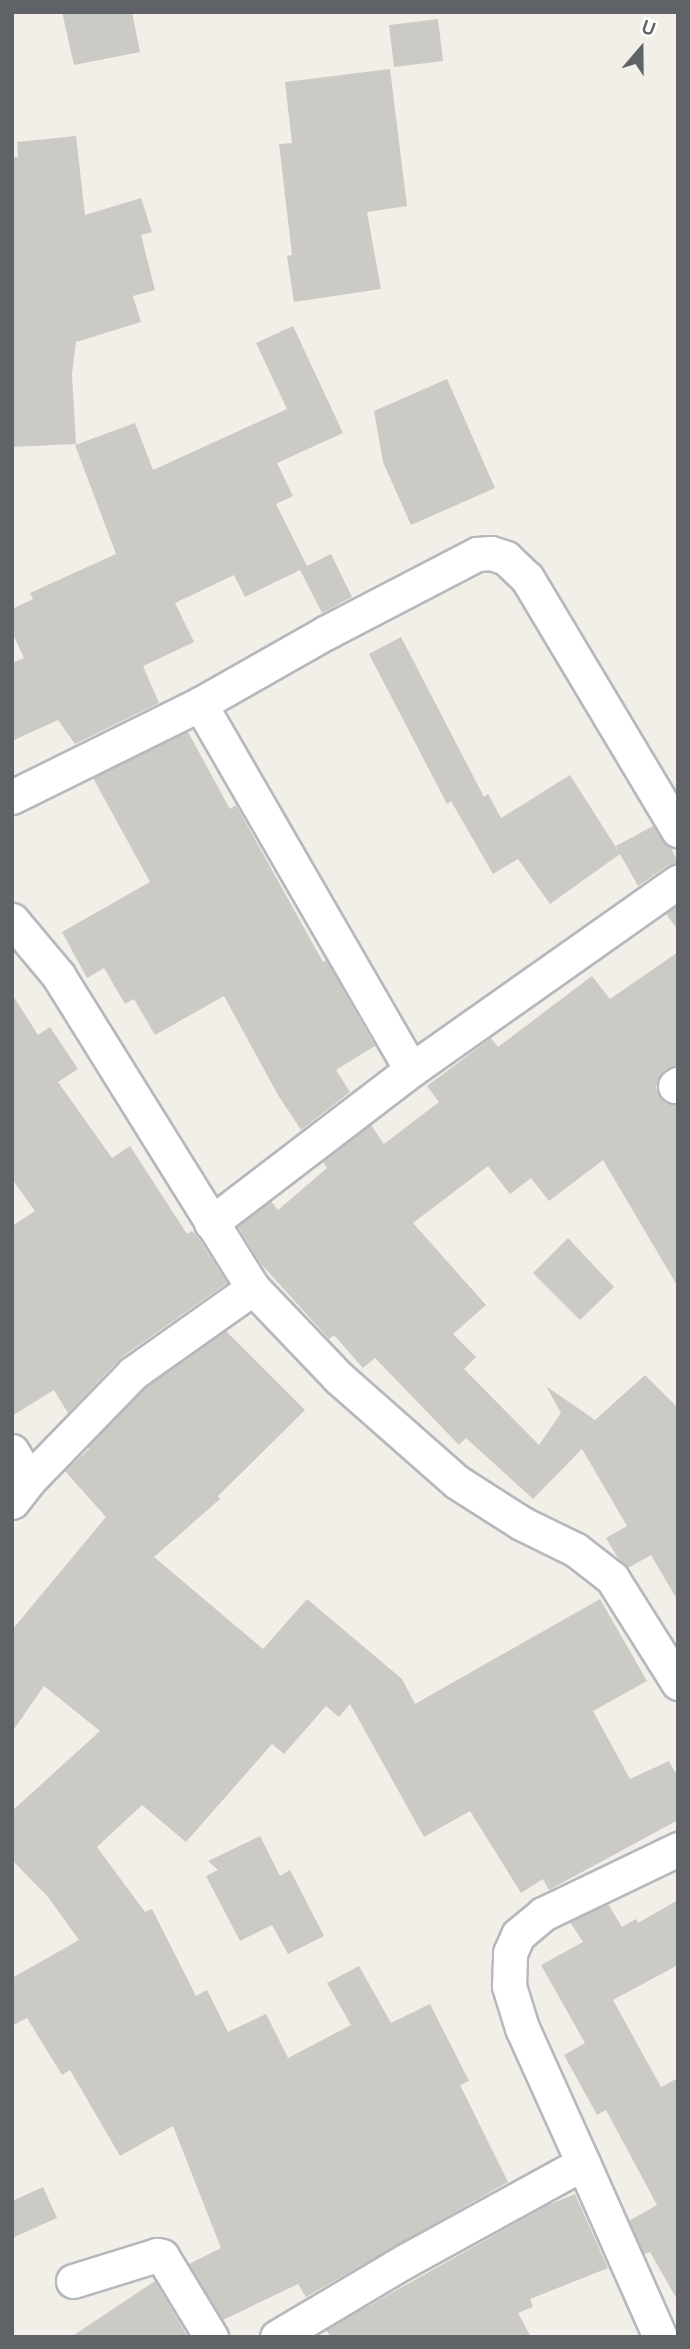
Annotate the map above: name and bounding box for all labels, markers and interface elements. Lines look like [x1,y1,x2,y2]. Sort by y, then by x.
north arrow [606,14,676,84]
text: U [638,16,659,43]

